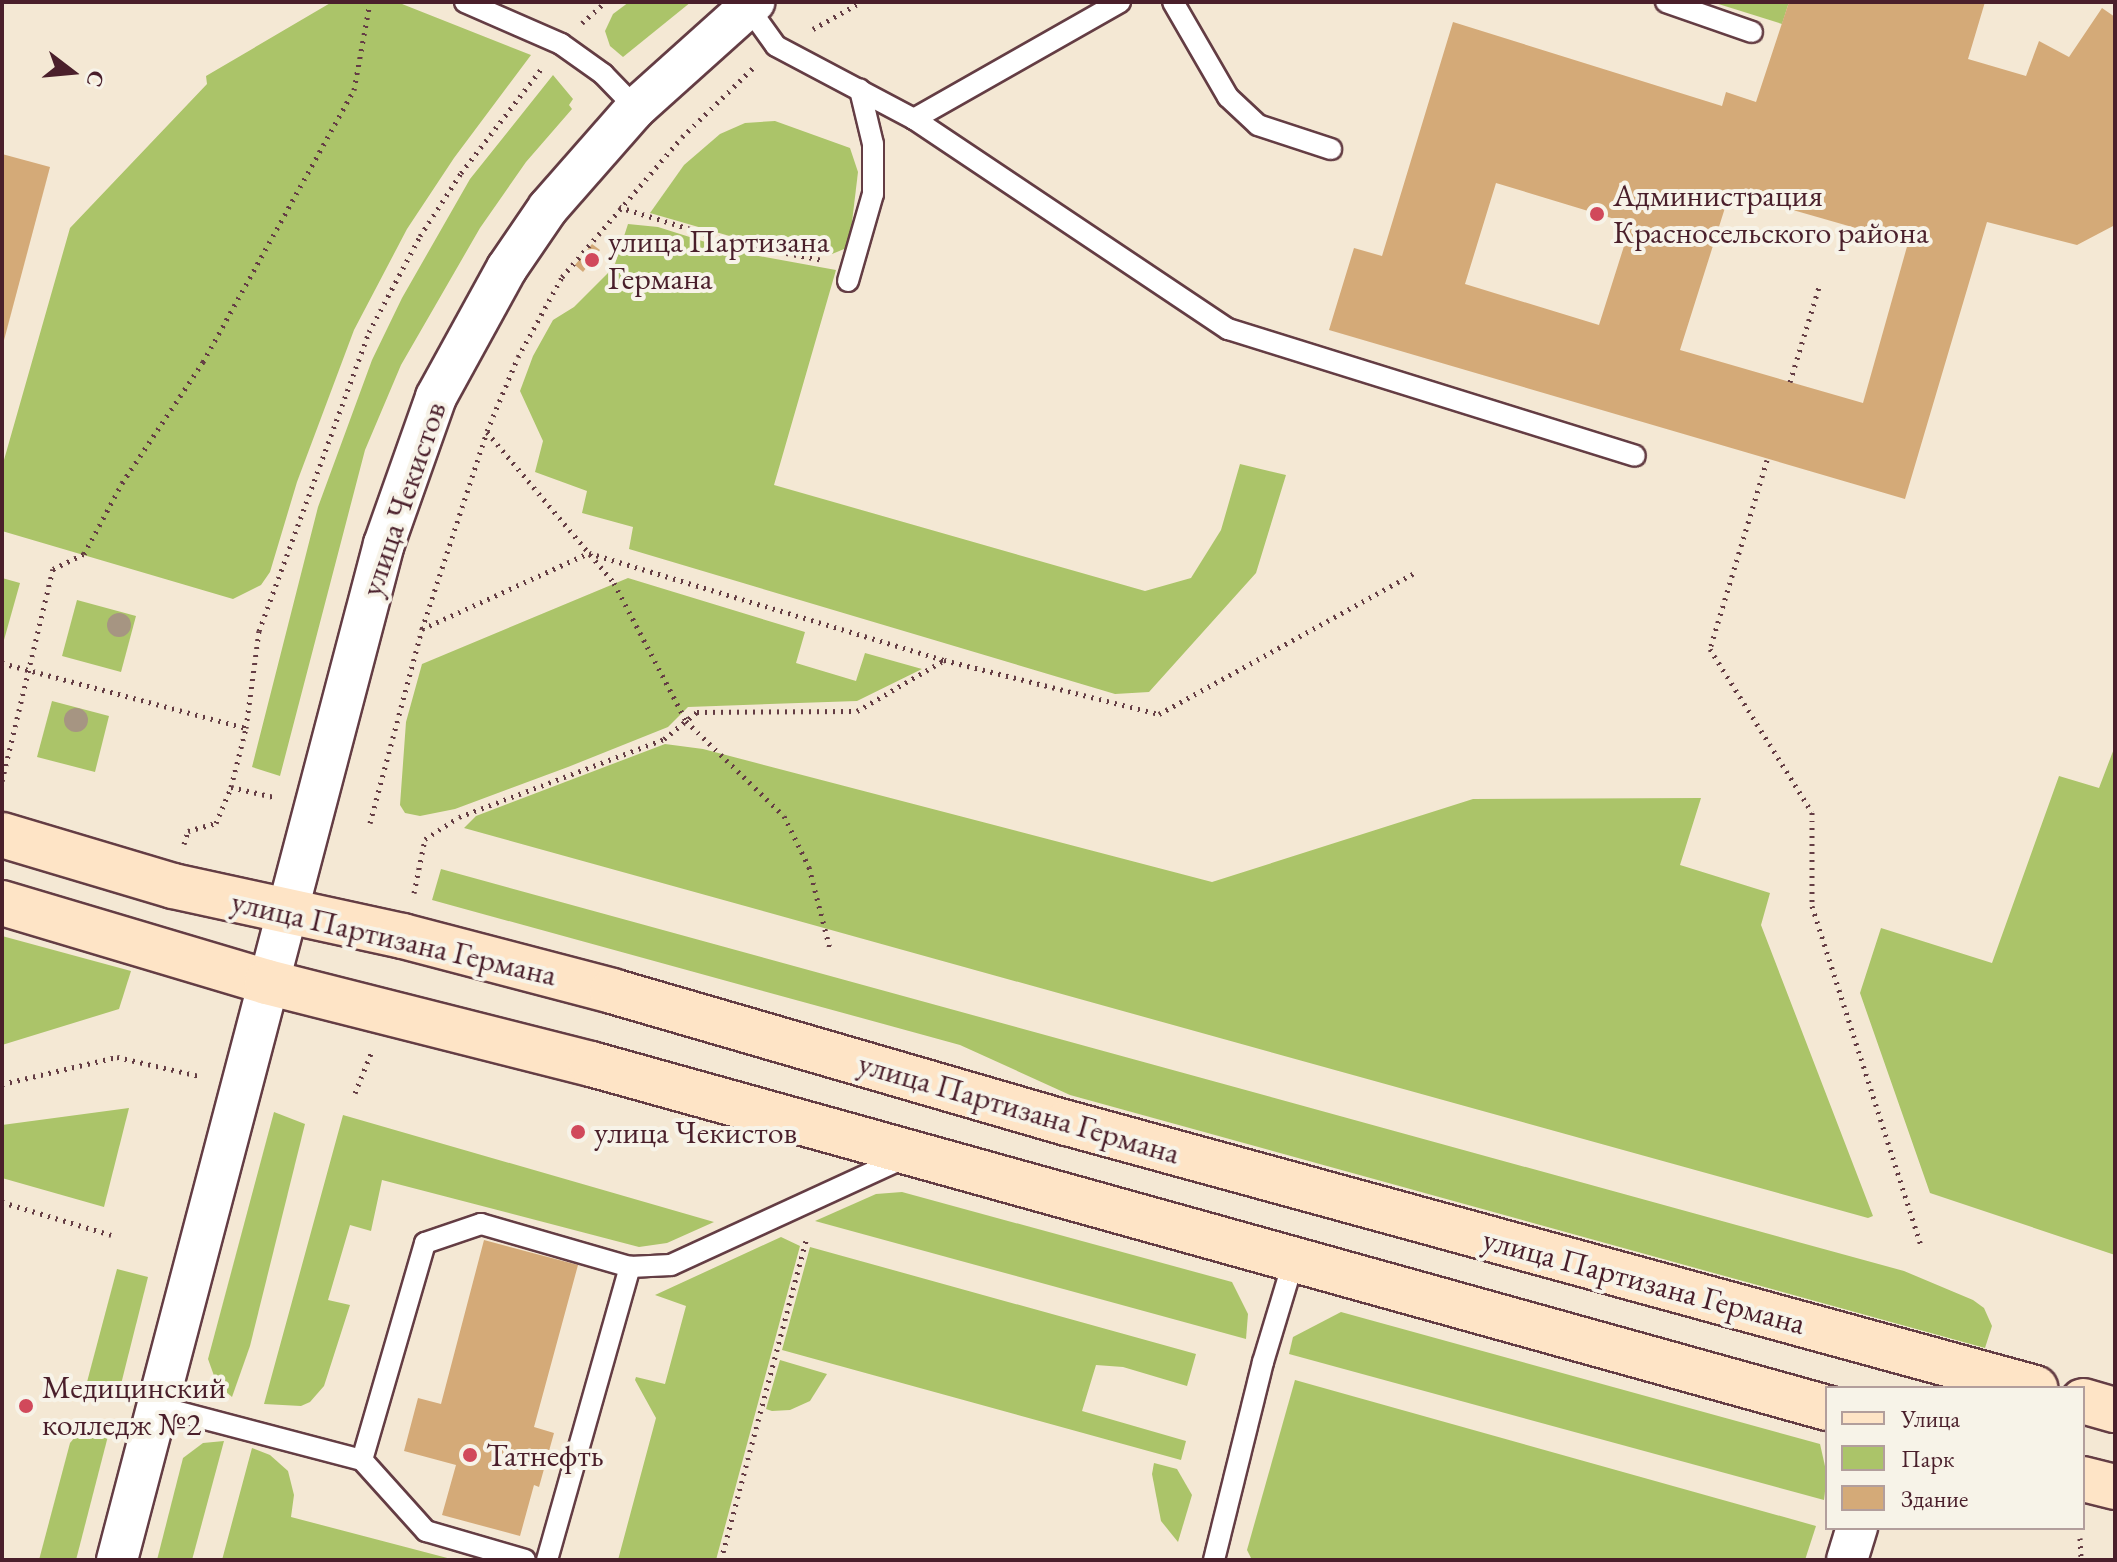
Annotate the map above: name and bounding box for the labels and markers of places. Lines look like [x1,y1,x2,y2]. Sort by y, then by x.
place label: Администрация Красносельского района [1613,177,1929,252]
marker: Администрация Красносельского района [1588,205,1606,223]
place label: улица Партизана Германа [608,223,829,298]
marker: улица Партизана Германа [583,251,601,269]
place label: улица Чекистов [594,1113,797,1151]
marker: улица Чекистов [569,1123,587,1141]
place label: Медицинский колледж №2 [42,1369,226,1444]
marker: Медицинский колледж №2 [17,1397,35,1415]
place label: Татнефть [486,1436,604,1474]
marker: Татнефть [461,1446,479,1464]

